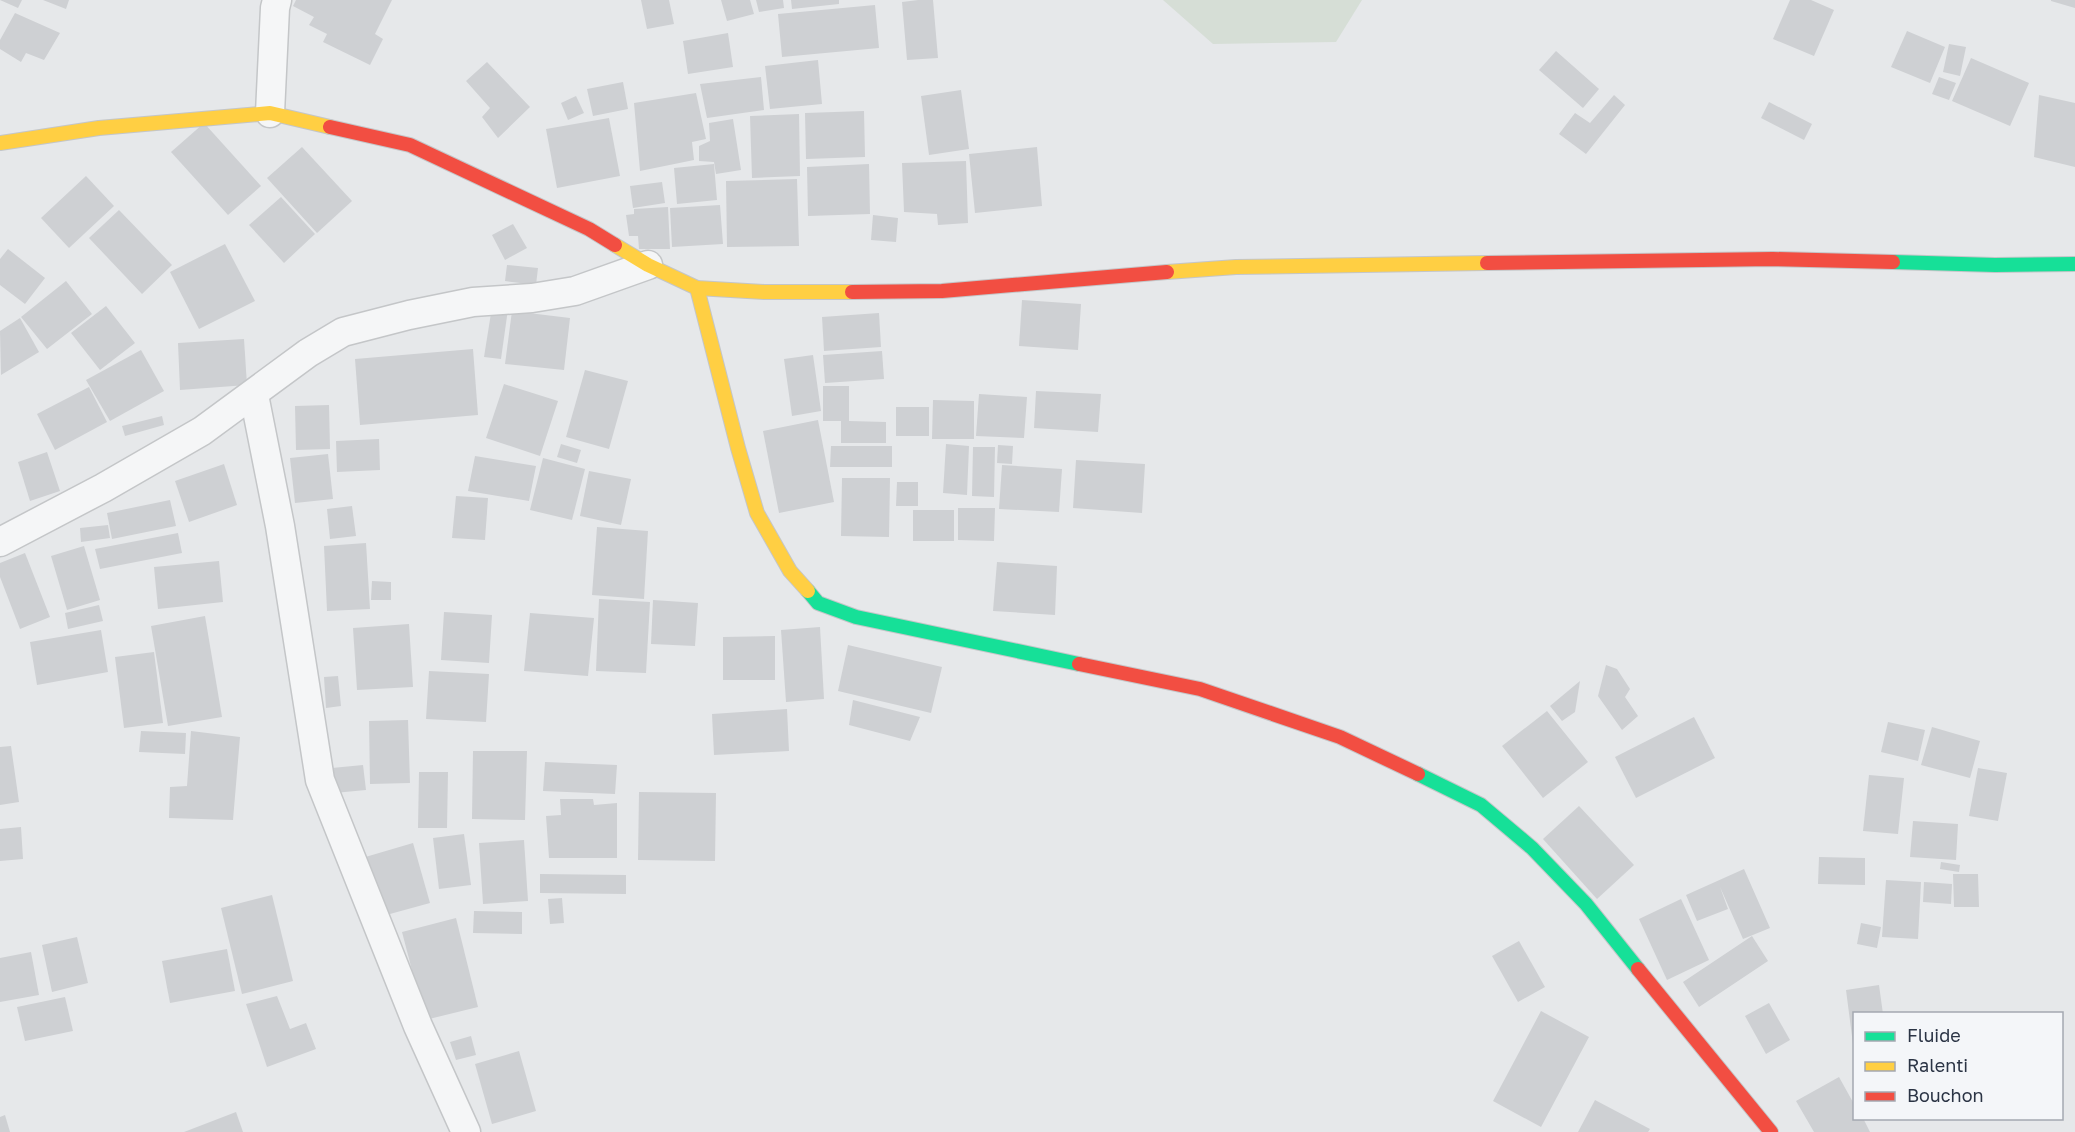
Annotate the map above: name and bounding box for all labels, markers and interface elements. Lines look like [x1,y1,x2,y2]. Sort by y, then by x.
legend [1853,1012,2063,1120]
text: Fluide [1907,1024,1961,1046]
text: Ralenti [1907,1054,1968,1076]
text: Bouchon [1907,1084,1984,1106]

